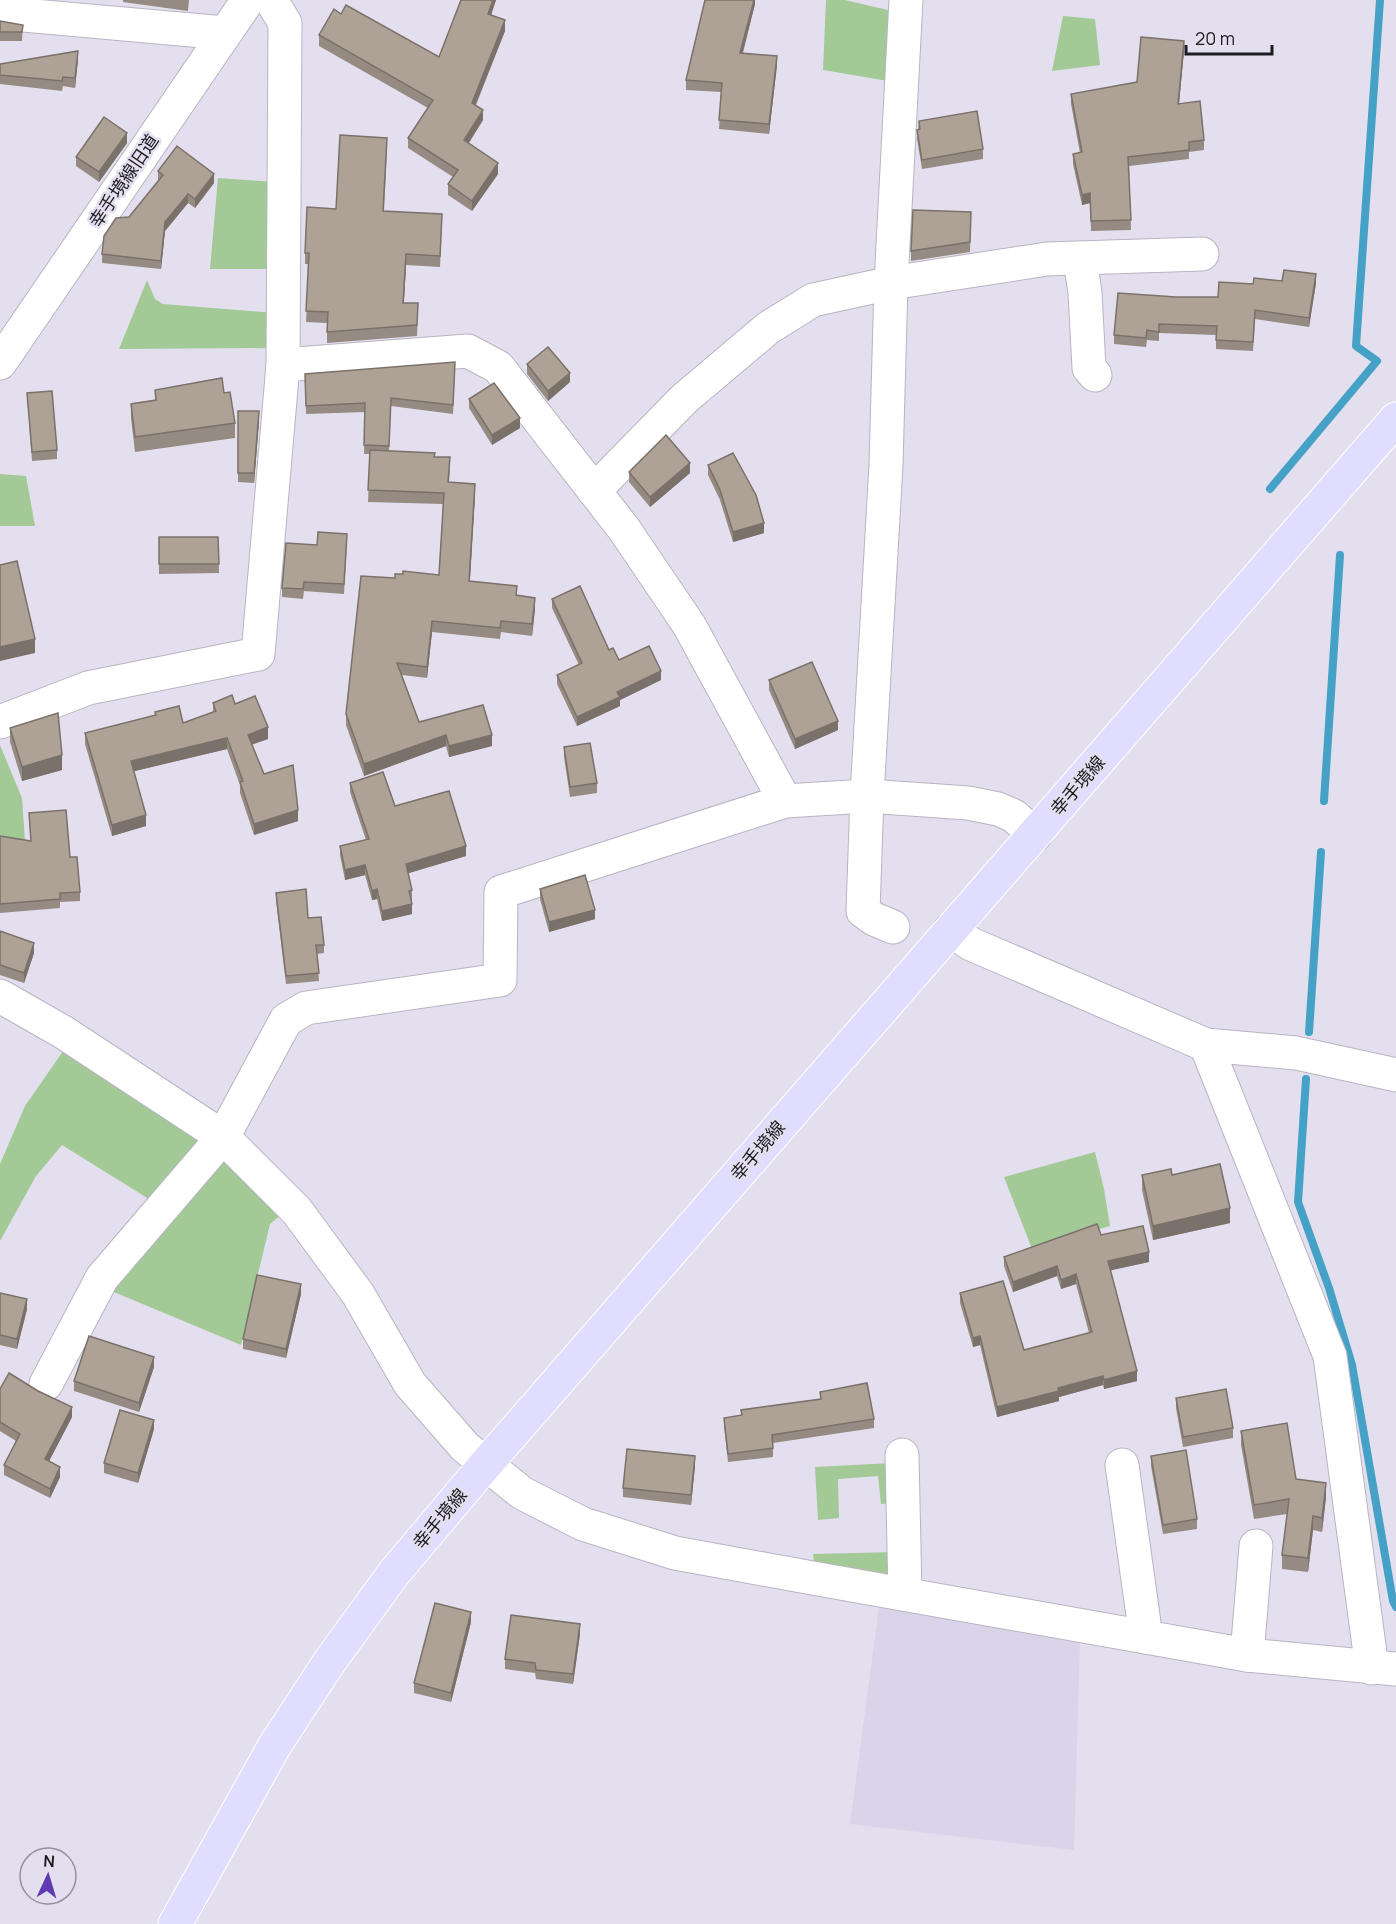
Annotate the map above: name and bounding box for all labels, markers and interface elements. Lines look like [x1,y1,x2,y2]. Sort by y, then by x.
scale bar [1186,18,1272,56]
text: 20 m [1195,26,1235,50]
street label: 幸手境線旧道 [83,129,163,232]
street label: 幸手境線 [1045,750,1110,820]
street label: 幸手境線 [725,1115,790,1185]
street label: 幸手境線 [407,1483,472,1554]
north arrow [18,1846,78,1906]
text: N [43,1850,56,1872]

